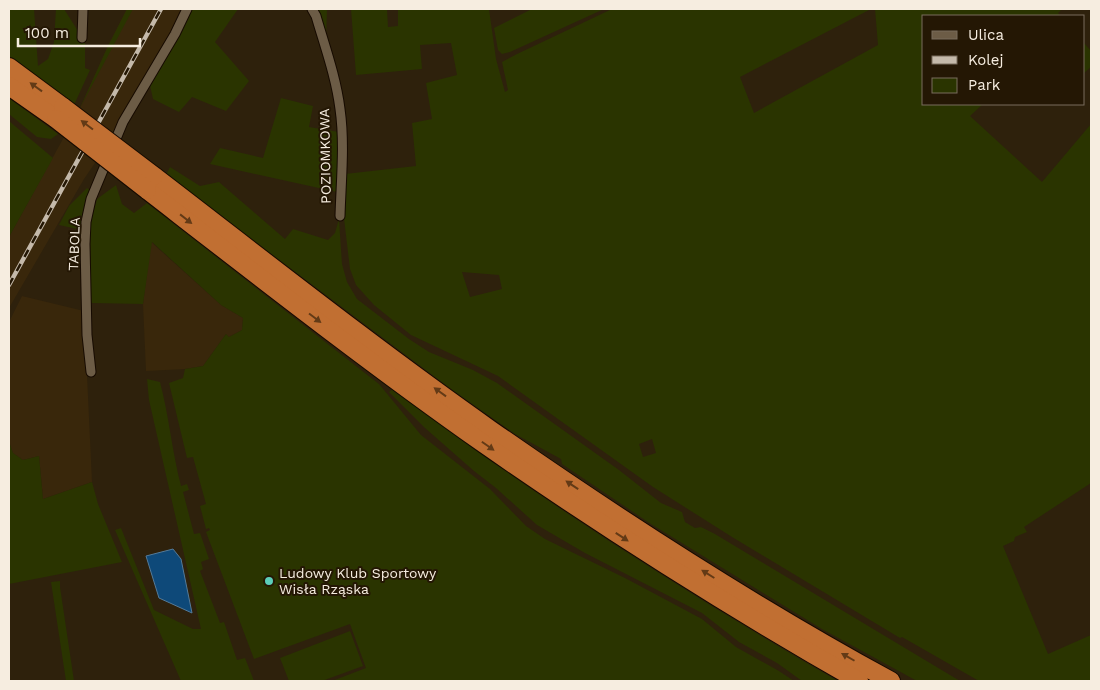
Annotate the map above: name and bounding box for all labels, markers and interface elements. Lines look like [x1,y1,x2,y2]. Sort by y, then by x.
scale bar [18,15,140,47]
legend [922,15,1085,105]
text: 100 m [25,24,69,42]
text: Ulica [968,26,1005,44]
text: Kolej [968,51,1003,69]
text: Park [968,76,1001,94]
one-way arrow [29,82,43,92]
street label: POZIOMKOWA [316,108,334,204]
one-way arrow [80,120,94,130]
one-way arrow [179,214,192,225]
street label: TABOLA [65,217,83,271]
one-way arrow [308,313,322,323]
one-way arrow [433,387,446,397]
one-way arrow [481,441,494,451]
one-way arrow [566,481,579,490]
one-way arrow [615,532,629,542]
place label: Ludowy Klub Sportowy Wisła Rząska [279,565,437,597]
one-way arrow [702,570,715,579]
marker: Ludowy Klub Sportowy Wisła Rząska [263,575,275,587]
one-way arrow [842,653,855,662]

